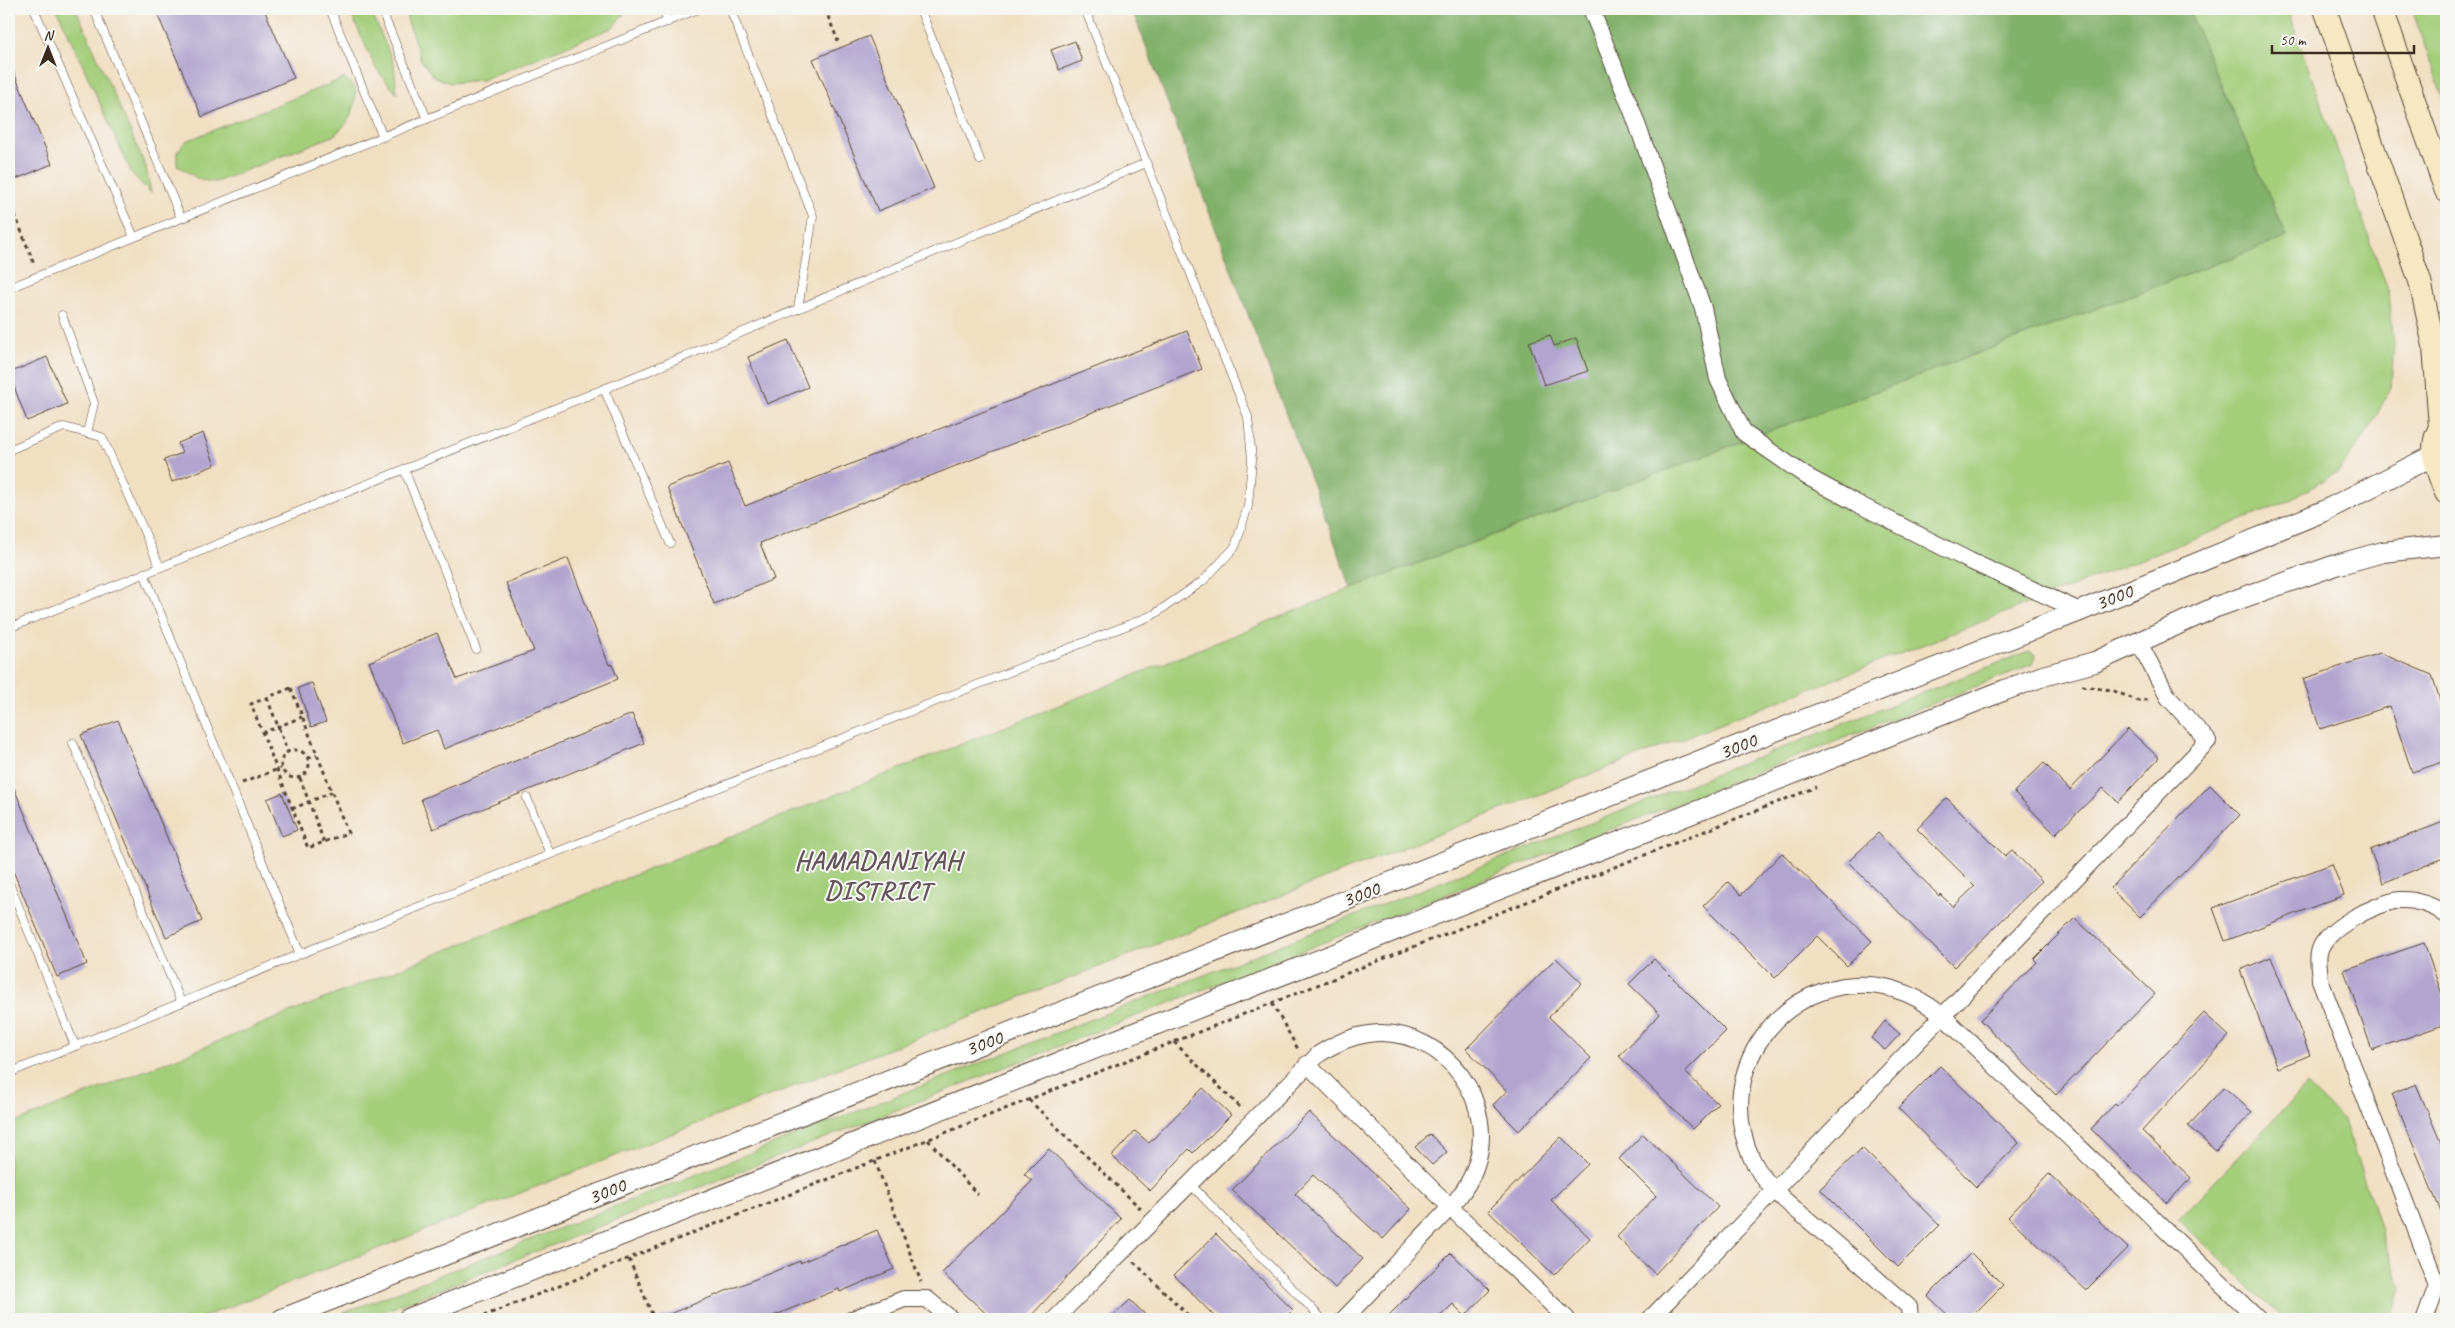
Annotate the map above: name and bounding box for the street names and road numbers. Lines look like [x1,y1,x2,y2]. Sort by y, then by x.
street label: 3000 [2092,577,2138,616]
street label: 3000 [1716,726,1762,765]
street label: 3000 [1339,875,1385,913]
street label: 3000 [962,1024,1008,1062]
street label: 3000 [585,1171,631,1210]

